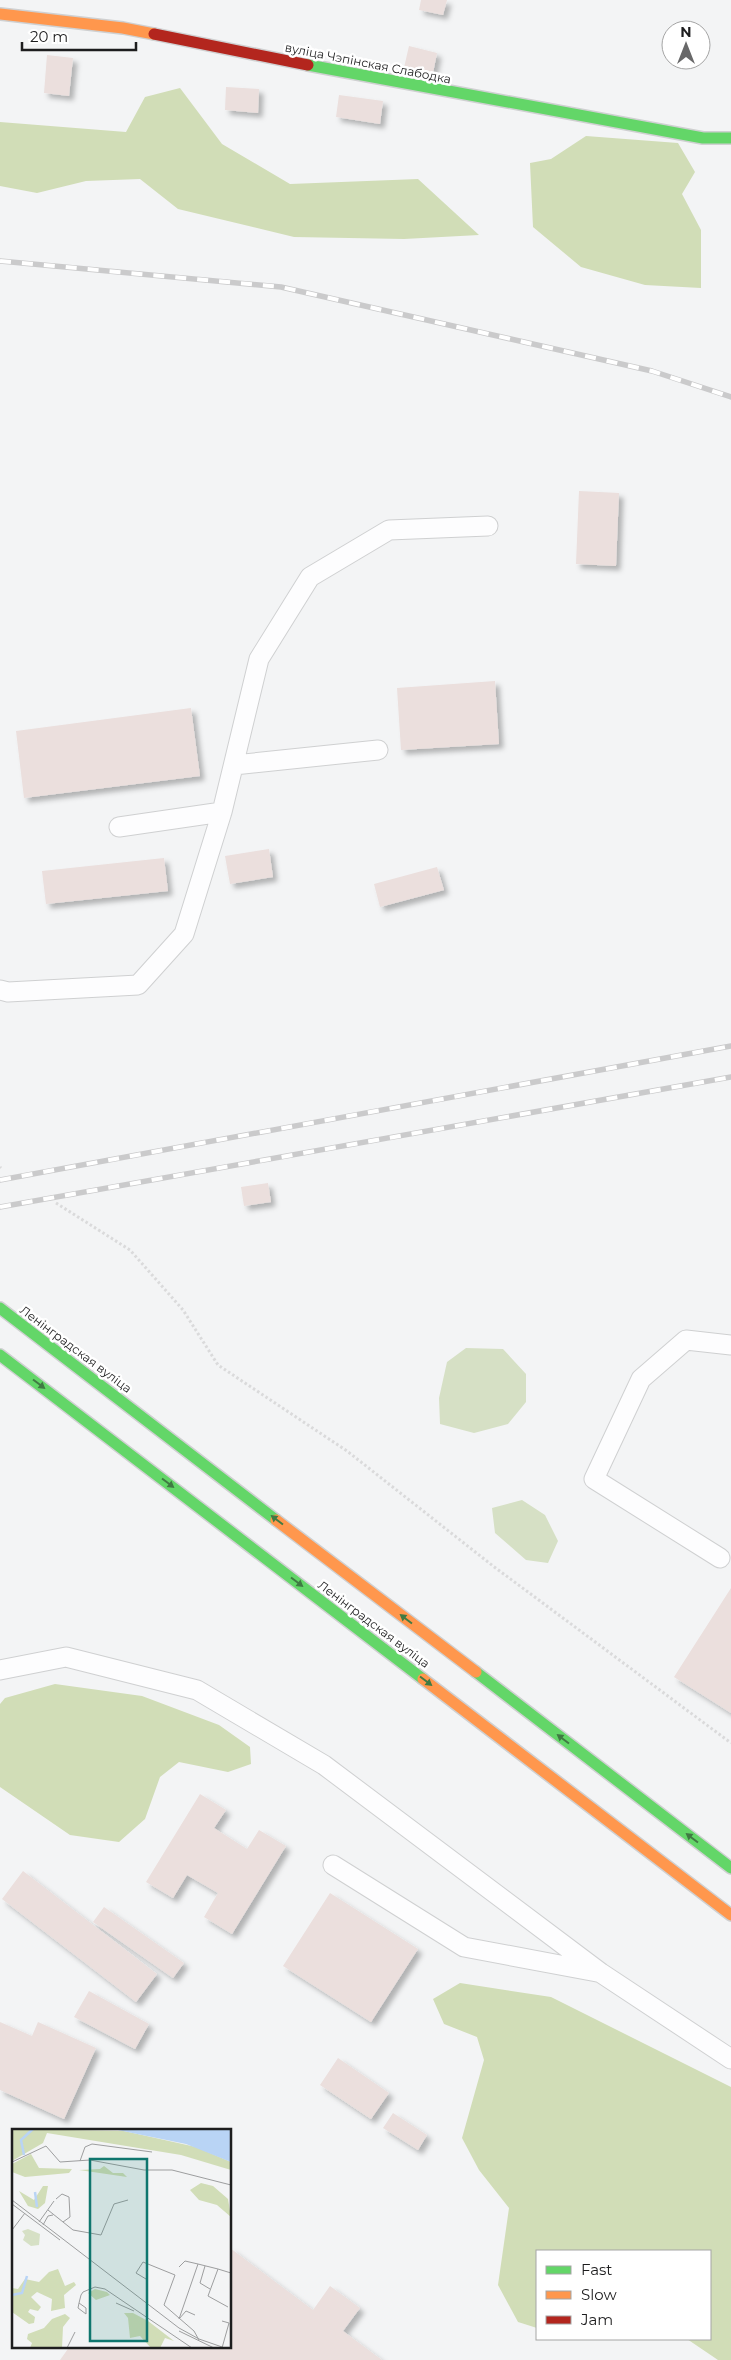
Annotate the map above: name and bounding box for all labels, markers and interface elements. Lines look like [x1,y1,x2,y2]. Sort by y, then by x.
scale bar [22,20,136,52]
north arrow [661,20,711,70]
text: N [680,23,692,41]
text: 20 m [30,27,68,46]
street label: вуліца Чэпінская Слабодка [284,40,452,86]
street label: Ленінградская вуліца [17,1302,135,1396]
one-way arrow [32,1379,45,1390]
one-way arrow [161,1478,175,1488]
one-way arrow [271,1515,284,1526]
one-way arrow [290,1577,304,1587]
street label: Ленінградская вуліца [315,1577,433,1671]
one-way arrow [400,1614,413,1625]
one-way arrow [419,1676,433,1686]
one-way arrow [556,1734,570,1744]
one-way arrow [685,1833,699,1843]
inset map [12,2129,231,2348]
legend [536,2250,711,2340]
text: Fast [581,2260,612,2279]
text: Slow [581,2285,617,2304]
text: Jam [580,2310,613,2329]

